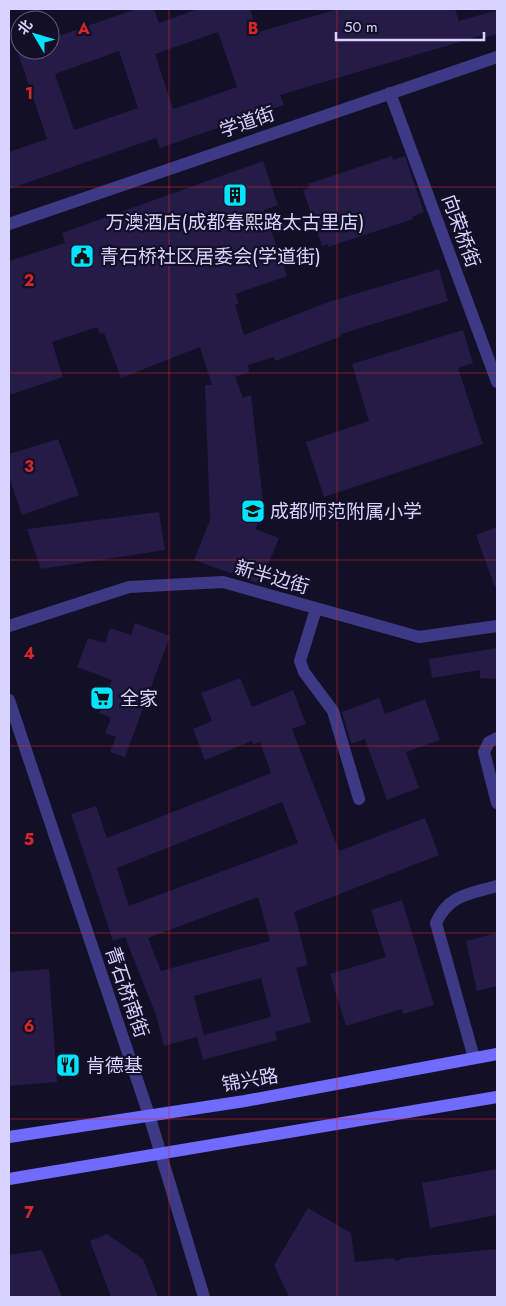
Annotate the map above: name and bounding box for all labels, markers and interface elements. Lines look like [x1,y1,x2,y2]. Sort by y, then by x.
north arrow [10,10,60,60]
scale bar [336,10,484,42]
text: 北 [13,15,37,39]
text: 50 m [344,16,378,38]
text: A [77,17,90,40]
text: B [248,17,258,40]
text: 1 [25,82,33,105]
street label: 学道街 [216,100,278,144]
building icon: 万澳酒店(成都春熙路太古里店) [222,182,248,208]
street label: 向荣桥街 [435,191,487,271]
place label: 万澳酒店(成都春熙路太古里店) [106,209,364,236]
public building icon: 青石桥社区居委会(学道街) [69,243,95,269]
place label: 青石桥社区居委会(学道街) [100,243,321,270]
text: 2 [24,269,34,292]
text: 3 [24,455,34,478]
school or university icon: 成都师范附属小学 [240,498,266,524]
place label: 成都师范附属小学 [270,498,422,525]
street label: 新半边街 [232,554,312,600]
text: 4 [23,642,35,665]
supermarket icon: 全家 [89,685,115,711]
place label: 全家 [120,685,158,712]
text: 5 [24,828,34,851]
street label: 青石桥南街 [99,943,155,1041]
text: 6 [24,1015,34,1038]
restaurant icon: 肯德基 [55,1052,81,1078]
place label: 肯德基 [86,1052,143,1079]
street label: 锦兴路 [220,1062,280,1098]
text: 7 [24,1201,34,1224]

